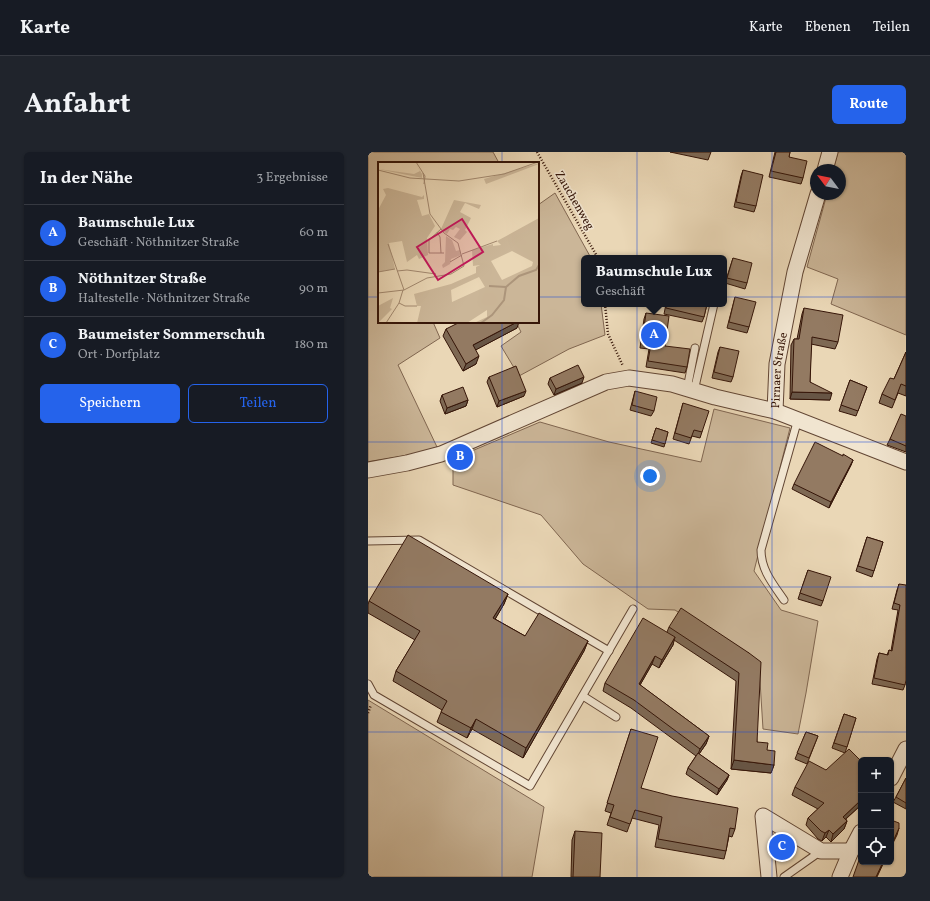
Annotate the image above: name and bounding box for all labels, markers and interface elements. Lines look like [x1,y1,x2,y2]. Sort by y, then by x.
text: Karte [20,15,70,41]
text: Karte [749,18,783,37]
text: Ebenen [805,18,851,37]
text: Teilen [873,18,910,37]
text: Anfahrt [24,85,131,124]
button: Route [832,85,906,124]
inset map [378,162,539,323]
north arrow [810,164,846,200]
text: In der Nähe [40,167,133,190]
street label: Zauchenweg [551,168,598,233]
text: 3 Ergebnisse [257,169,328,187]
text: Baumschule Lux [78,213,195,234]
text: A [48,224,58,242]
text: 60 m [300,224,328,242]
text: Geschäft · Nöthnitzer Straße [78,234,239,252]
popup [581,255,727,307]
text: Baumschule Lux [596,262,712,283]
text: Nöthnitzer Straße [78,269,206,290]
text: B [49,280,57,298]
text: 90 m [299,280,328,298]
text: Geschäft [596,283,646,301]
text: Haltestelle · Nöthnitzer Straße [78,290,250,308]
pin: A [641,320,667,350]
text: Baumeister Sommerschuh [78,325,265,346]
street label: Pirnaer Straße [768,331,792,409]
text: C [49,336,57,354]
text: 180 m [294,336,328,354]
text: Ort · Dorfplatz [78,346,160,364]
button: Speichern [40,384,180,423]
button: Teilen [188,384,328,423]
pin: B [447,442,473,472]
your location [640,466,660,486]
map controls [858,757,894,865]
button: + [858,757,894,793]
button: − [858,793,894,829]
button: locate [858,829,894,865]
pin: C [769,832,795,862]

